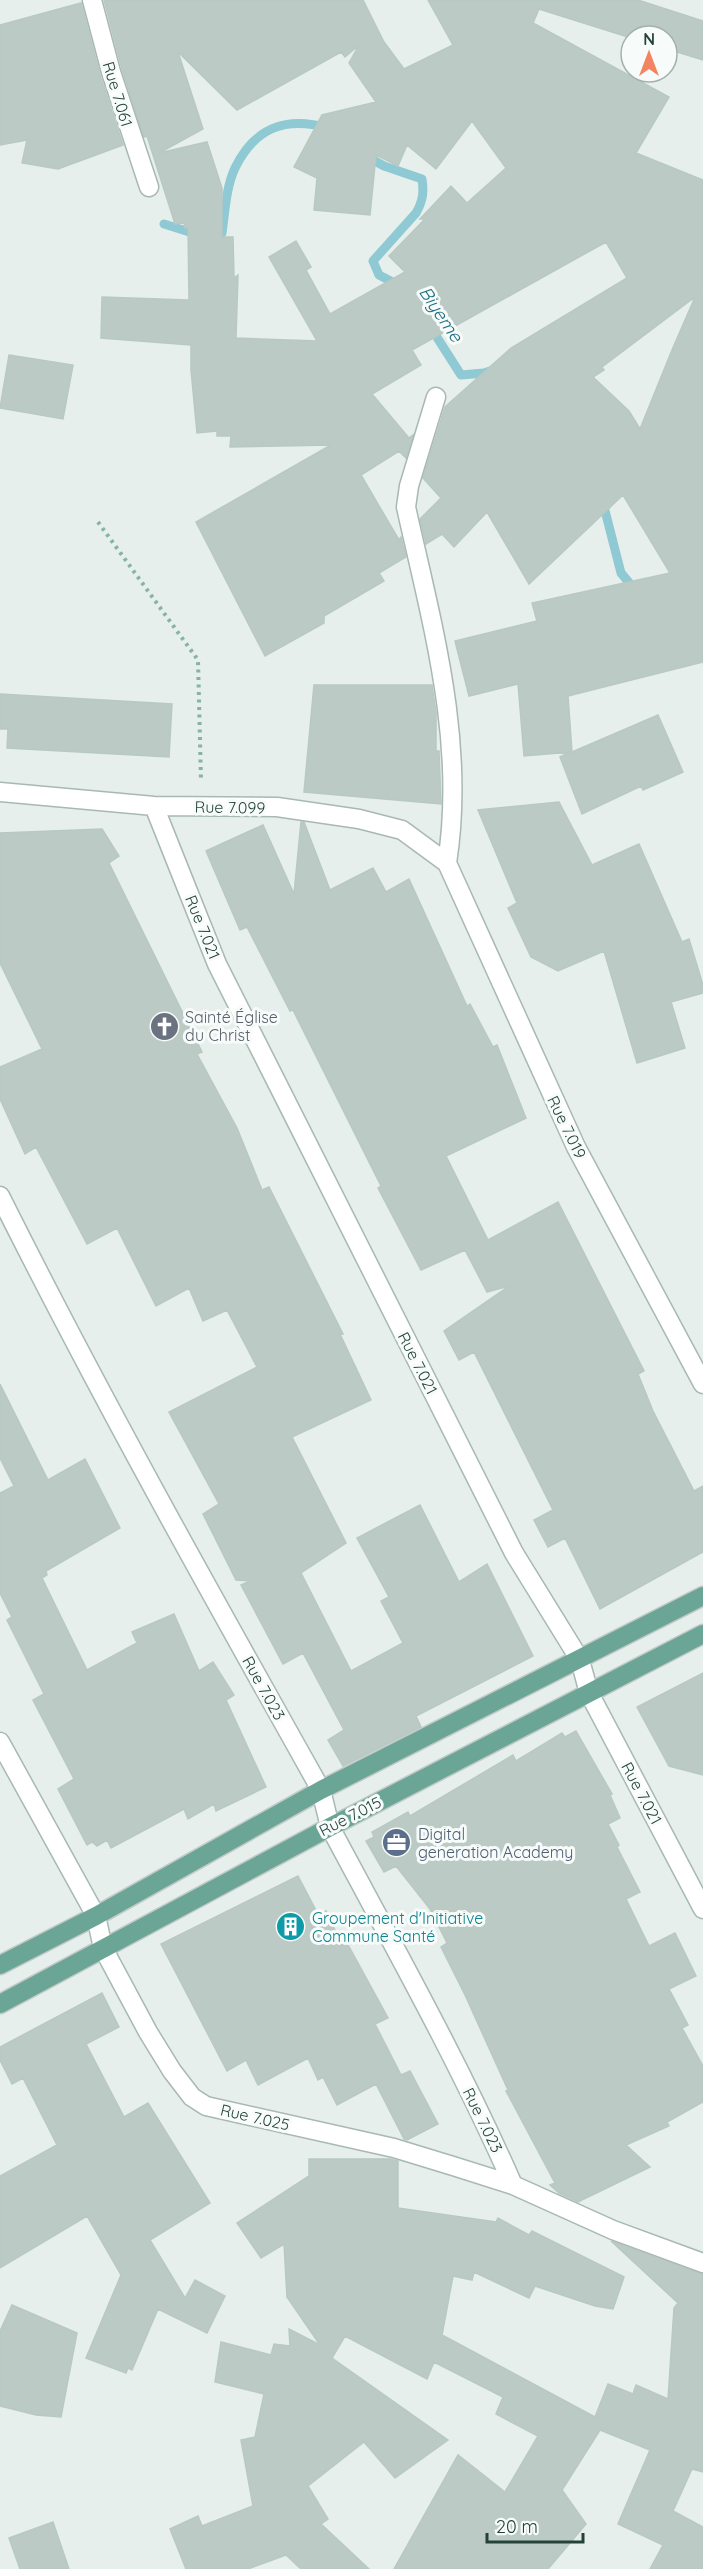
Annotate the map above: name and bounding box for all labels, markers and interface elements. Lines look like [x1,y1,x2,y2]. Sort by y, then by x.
north arrow [619,24,679,84]
text: N [643,29,655,49]
street label: Rue 7.061 [99,59,137,129]
water label: Biyeme [414,282,468,347]
street label: Rue 7.099 [195,796,266,818]
street label: Rue 7.021 [181,892,225,962]
place label: Sainté Église du Christ [185,1007,278,1045]
church icon: Sainté Église du Christ [148,1010,180,1042]
street label: Rue 7.019 [543,1092,591,1162]
street label: Rue 7.021 [394,1328,442,1398]
street label: Rue 7.023 [238,1653,290,1723]
street label: Rue 7.021 [617,1759,667,1827]
street label: Rue 7.015 [315,1792,385,1840]
place label: Digital generation Academy [418,1824,573,1862]
office icon: Digital generation Academy [381,1827,413,1859]
place label: Groupement d'Initiative Commune Santé [312,1908,483,1946]
building icon: Groupement d'Initiative Commune Santé [275,1911,307,1943]
street label: Rue 7.023 [459,2084,507,2156]
street label: Rue 7.025 [219,2099,291,2135]
scale bar [487,2506,583,2544]
text: 20 m [496,2515,538,2538]

